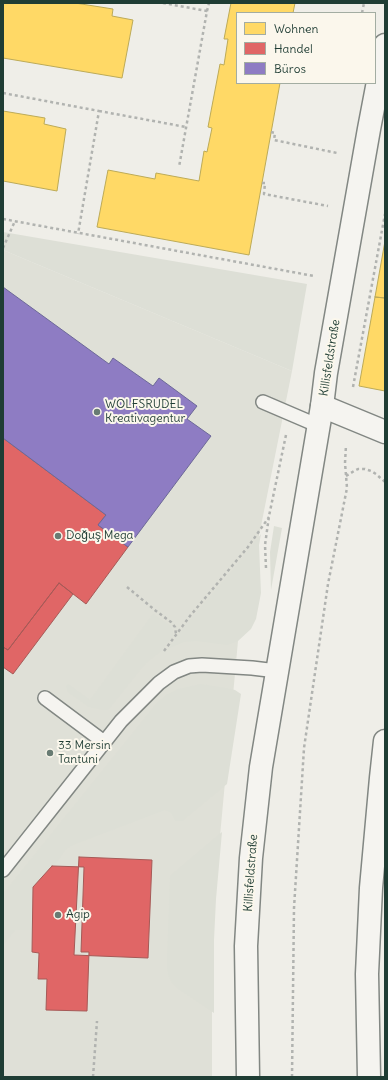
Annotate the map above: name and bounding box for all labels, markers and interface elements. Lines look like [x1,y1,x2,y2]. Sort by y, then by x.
legend [236,12,376,84]
text: Wohnen [274,21,319,36]
text: Handel [274,41,313,56]
text: Büros [274,61,306,76]
street label: Killisfeldstraße [317,319,343,397]
place label: WOLFSRUDEL Kreativagentur [105,398,186,426]
marker: WOLFSRUDEL Kreativagentur [92,407,102,417]
place label: Doğuş Mega [66,529,133,543]
marker: Doğuş Mega [53,531,63,541]
place label: 33 Mersin Tantuni [58,739,111,767]
marker: 33 Mersin Tantuni [45,748,55,758]
street label: Killisfeldstraße [241,834,261,912]
place label: Agip [66,908,90,922]
marker: Agip [53,910,63,920]

